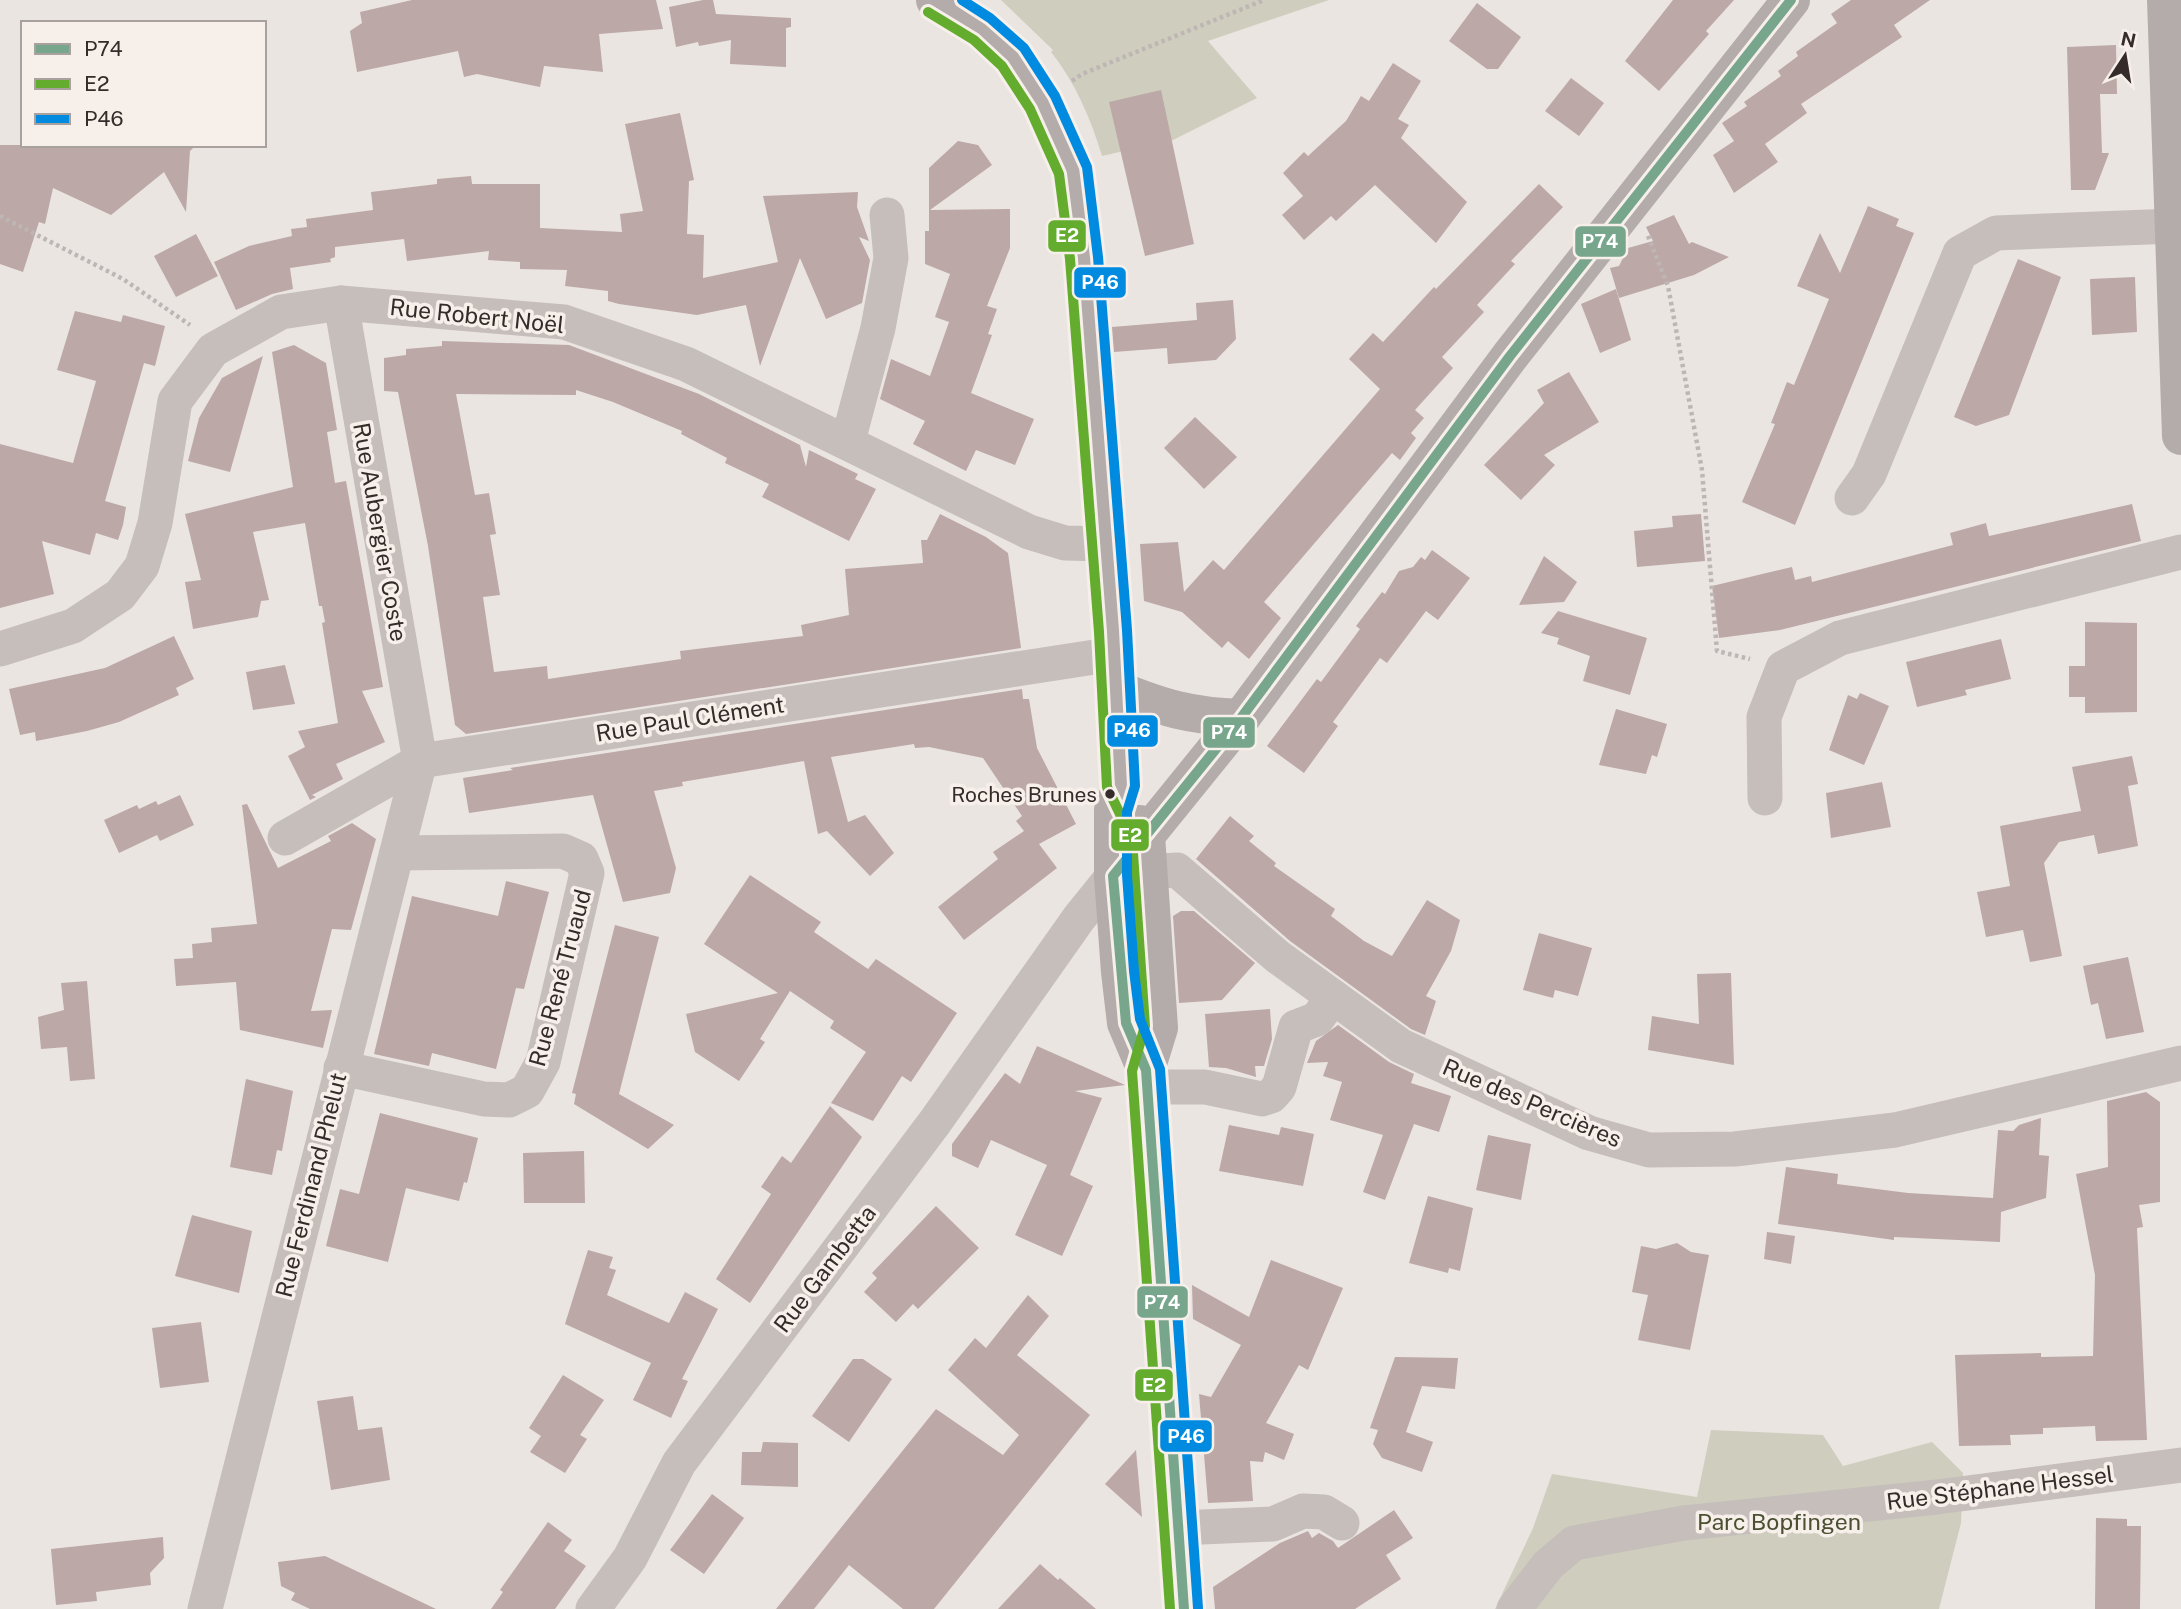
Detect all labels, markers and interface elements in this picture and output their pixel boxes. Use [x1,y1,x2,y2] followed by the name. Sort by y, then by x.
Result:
[21,21,266,147] legend
[2090,21,2160,91] north arrow
[2119,27,2138,52] text: N
[84,36,123,61] text: P74
[84,71,110,96] text: E2
[84,106,124,131] text: P46
[1047,219,1087,253] line badge: E2
[1055,224,1079,246] text: E2
[1574,225,1627,258] line badge: P74
[1582,230,1618,252] text: P74
[1073,266,1127,299] line badge: P46
[1081,271,1119,293] text: P46
[388,293,566,338] street label: Rue Robert Noël
[348,420,413,643] street label: Rue Aubergier Coste
[594,690,786,747] street label: Rue Paul Clément
[1106,714,1159,748] line badge: P46
[1202,716,1256,749] line badge: P74
[1113,719,1151,741] text: P46
[1211,721,1247,743] text: P74
[951,782,1097,807] place label: Roches Brunes
[1103,787,1117,801] marker: Roches Brunes
[1110,818,1150,852] line badge: E2
[1118,824,1142,846] text: E2
[523,886,596,1069] street label: Rue René Truaud
[1439,1053,1626,1152] street label: Rue des Percières
[270,1070,351,1300] street label: Rue Ferdinand Phelut
[768,1200,881,1338] street label: Rue Gambetta
[1136,1285,1189,1319] line badge: P74
[1144,1291,1180,1313] text: P74
[1134,1368,1174,1402] line badge: E2
[1142,1374,1166,1396] text: E2
[1159,1419,1213,1453] line badge: P46
[1167,1425,1205,1447] text: P46
[1885,1460,2115,1515] street label: Rue Stéphane Hessel
[1697,1508,1861,1535] park label: Parc Bopfingen

